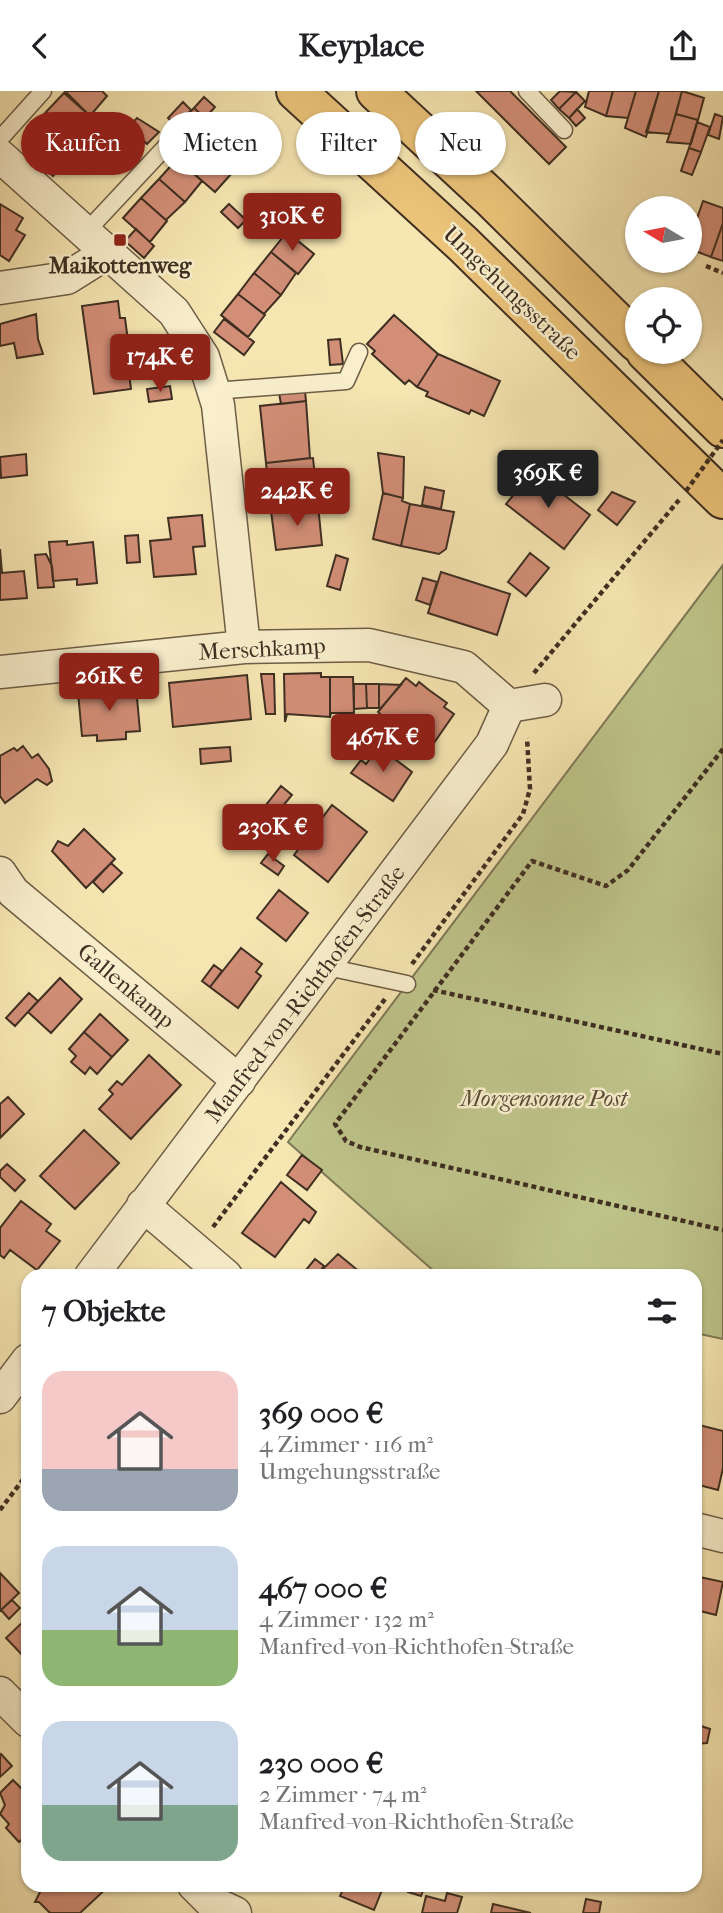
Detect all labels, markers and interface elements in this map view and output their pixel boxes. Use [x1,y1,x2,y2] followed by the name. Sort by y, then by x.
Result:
[21,27,59,65] icon: back
[299,27,424,64] text: Keyplace
[664,27,702,65] icon: share
[21,112,145,175] chip: Kaufen
[159,112,282,175] chip: Mieten
[296,112,401,175] chip: Filter
[415,112,506,175] chip: Neu
[235,193,349,253] pin: 310K €
[625,196,702,273] north arrow
[625,196,702,364] map controls
[259,202,325,229] text: 310K €
[437,220,587,366] street label: Umgehungsstraße
[112,232,128,248] marker: Maikottenweg
[49,252,192,279] place label: Maikottenweg
[625,287,702,364] button: locate
[103,335,217,394] pin: 174K €
[126,343,194,370] text: 174K €
[491,451,605,510] pin: 369K €
[513,459,583,486] text: 369K €
[240,469,354,528] pin: 242K €
[261,477,333,504] text: 242K €
[198,632,326,666] street label: Merschkamp
[52,653,166,713] pin: 261K €
[75,662,143,689] text: 261K €
[326,715,440,774] pin: 467K €
[347,723,419,750] text: 467K €
[216,805,330,864] pin: 230K €
[238,813,308,840] text: 230K €
[199,860,411,1128] street label: Manfred-von-Richthofen-Straße
[72,938,180,1034] street label: Gallenkamp
[459,1085,629,1112] park label: Morgensonne Post
[643,1292,681,1330] icon: filters
[42,1294,166,1329] text: 7 Objekte
[259,1396,384,1431] text: 369 000 €
[98,1399,182,1483] icon: home
[259,1431,433,1458] text: 4 Zimmer · 116 m²
[259,1458,440,1485] text: Umgehungsstraße
[259,1571,388,1606] text: 467 000 €
[98,1574,182,1658] icon: home
[259,1606,434,1633] text: 4 Zimmer · 132 m²
[259,1633,574,1660] text: Manfred-von-Richthofen-Straße
[259,1746,384,1781] text: 230 000 €
[98,1749,182,1833] icon: home
[259,1781,427,1808] text: 2 Zimmer · 74 m²
[259,1808,574,1835] text: Manfred-von-Richthofen-Straße

